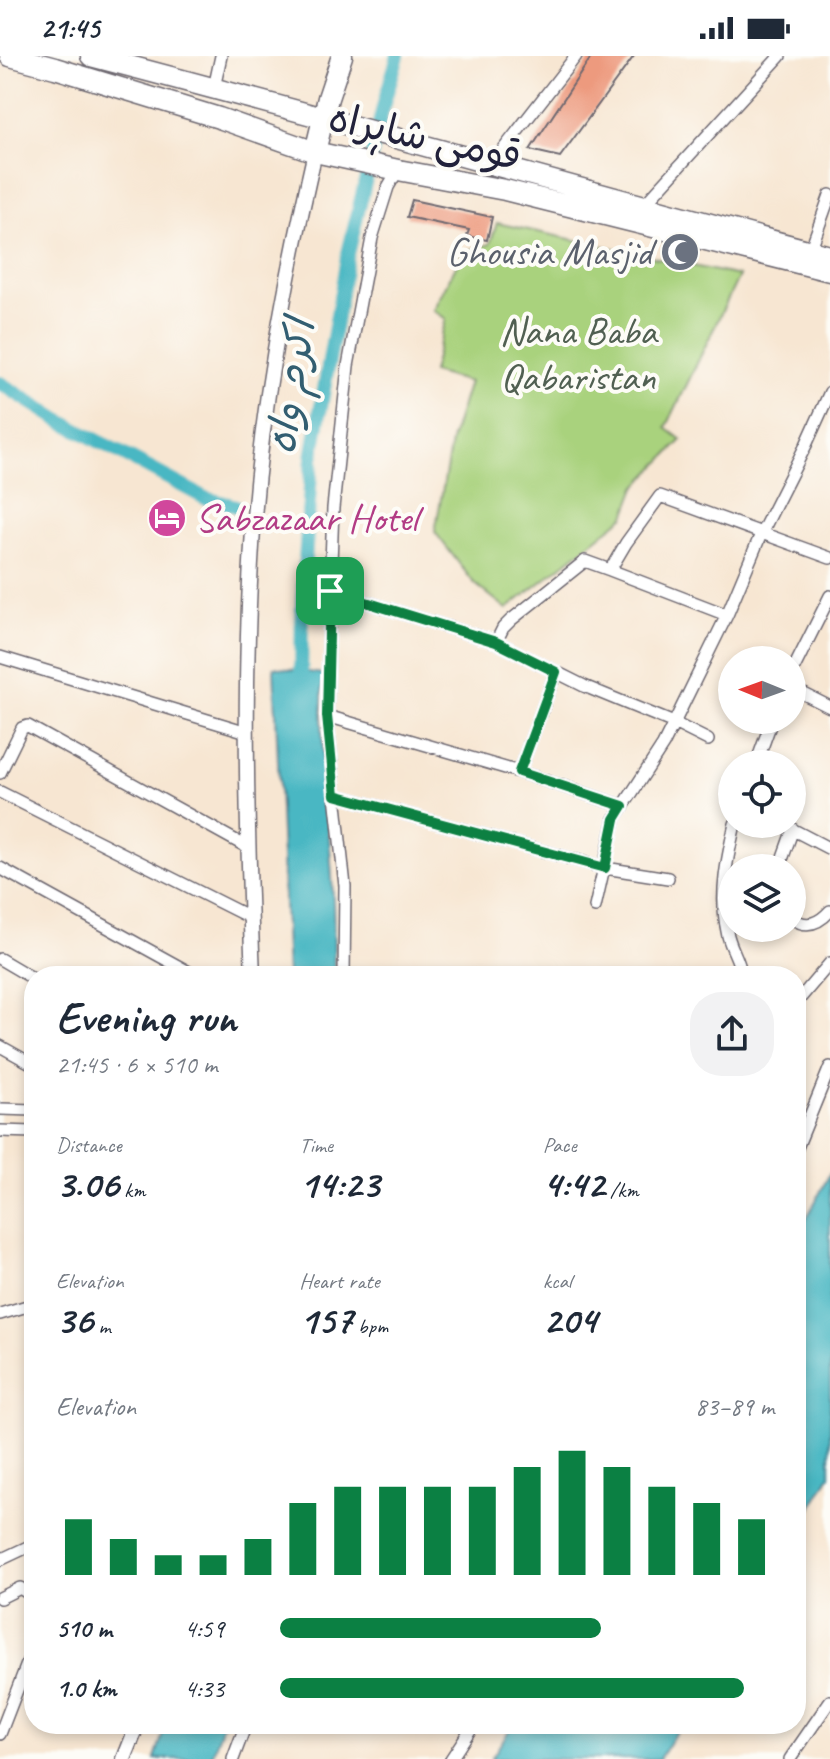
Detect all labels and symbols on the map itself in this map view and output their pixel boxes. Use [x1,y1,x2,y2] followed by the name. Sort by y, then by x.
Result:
[323,92,526,185] street label: قومی شاہراہ
[447,227,658,277] place label: Ghousia Masjid
[659,231,701,273] mosque icon: Ghousia Masjid
[500,306,659,402] park label: Nana Baba Qabaristan
[254,311,334,459] water label: اکرم واہ
[195,493,424,543] place label: Sabzazaar Hotel
[146,497,188,539] hotel icon: Sabzazaar Hotel
[296,557,364,625] pin
[718,646,806,734] north arrow

